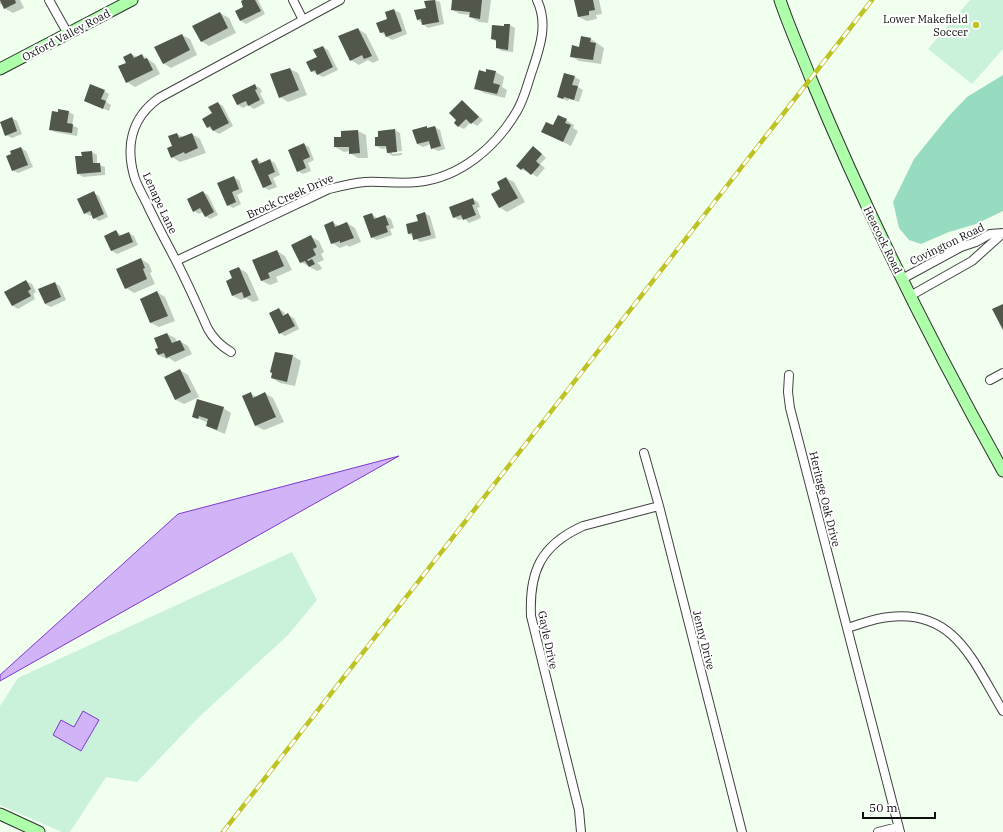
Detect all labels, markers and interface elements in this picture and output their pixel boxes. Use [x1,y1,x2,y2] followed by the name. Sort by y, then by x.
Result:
[20,6,113,64] street label: Oxford Valley Road
[883,12,968,39] place label: Lower Makefield Soccer
[971,20,981,30] marker: Lower Makefield Soccer
[140,170,180,236] street label: Lenape Lane
[244,171,336,221] street label: Brock Creek Drive
[861,204,906,276] street label: Heacock Road
[907,220,987,268] street label: Covington Road
[806,450,844,548] street label: Heritage Oak Drive
[690,609,718,671] street label: Jenny Drive
[535,610,561,671] street label: Gayle Drive
[863,794,935,820] scale bar
[869,800,898,815] text: 50 m

